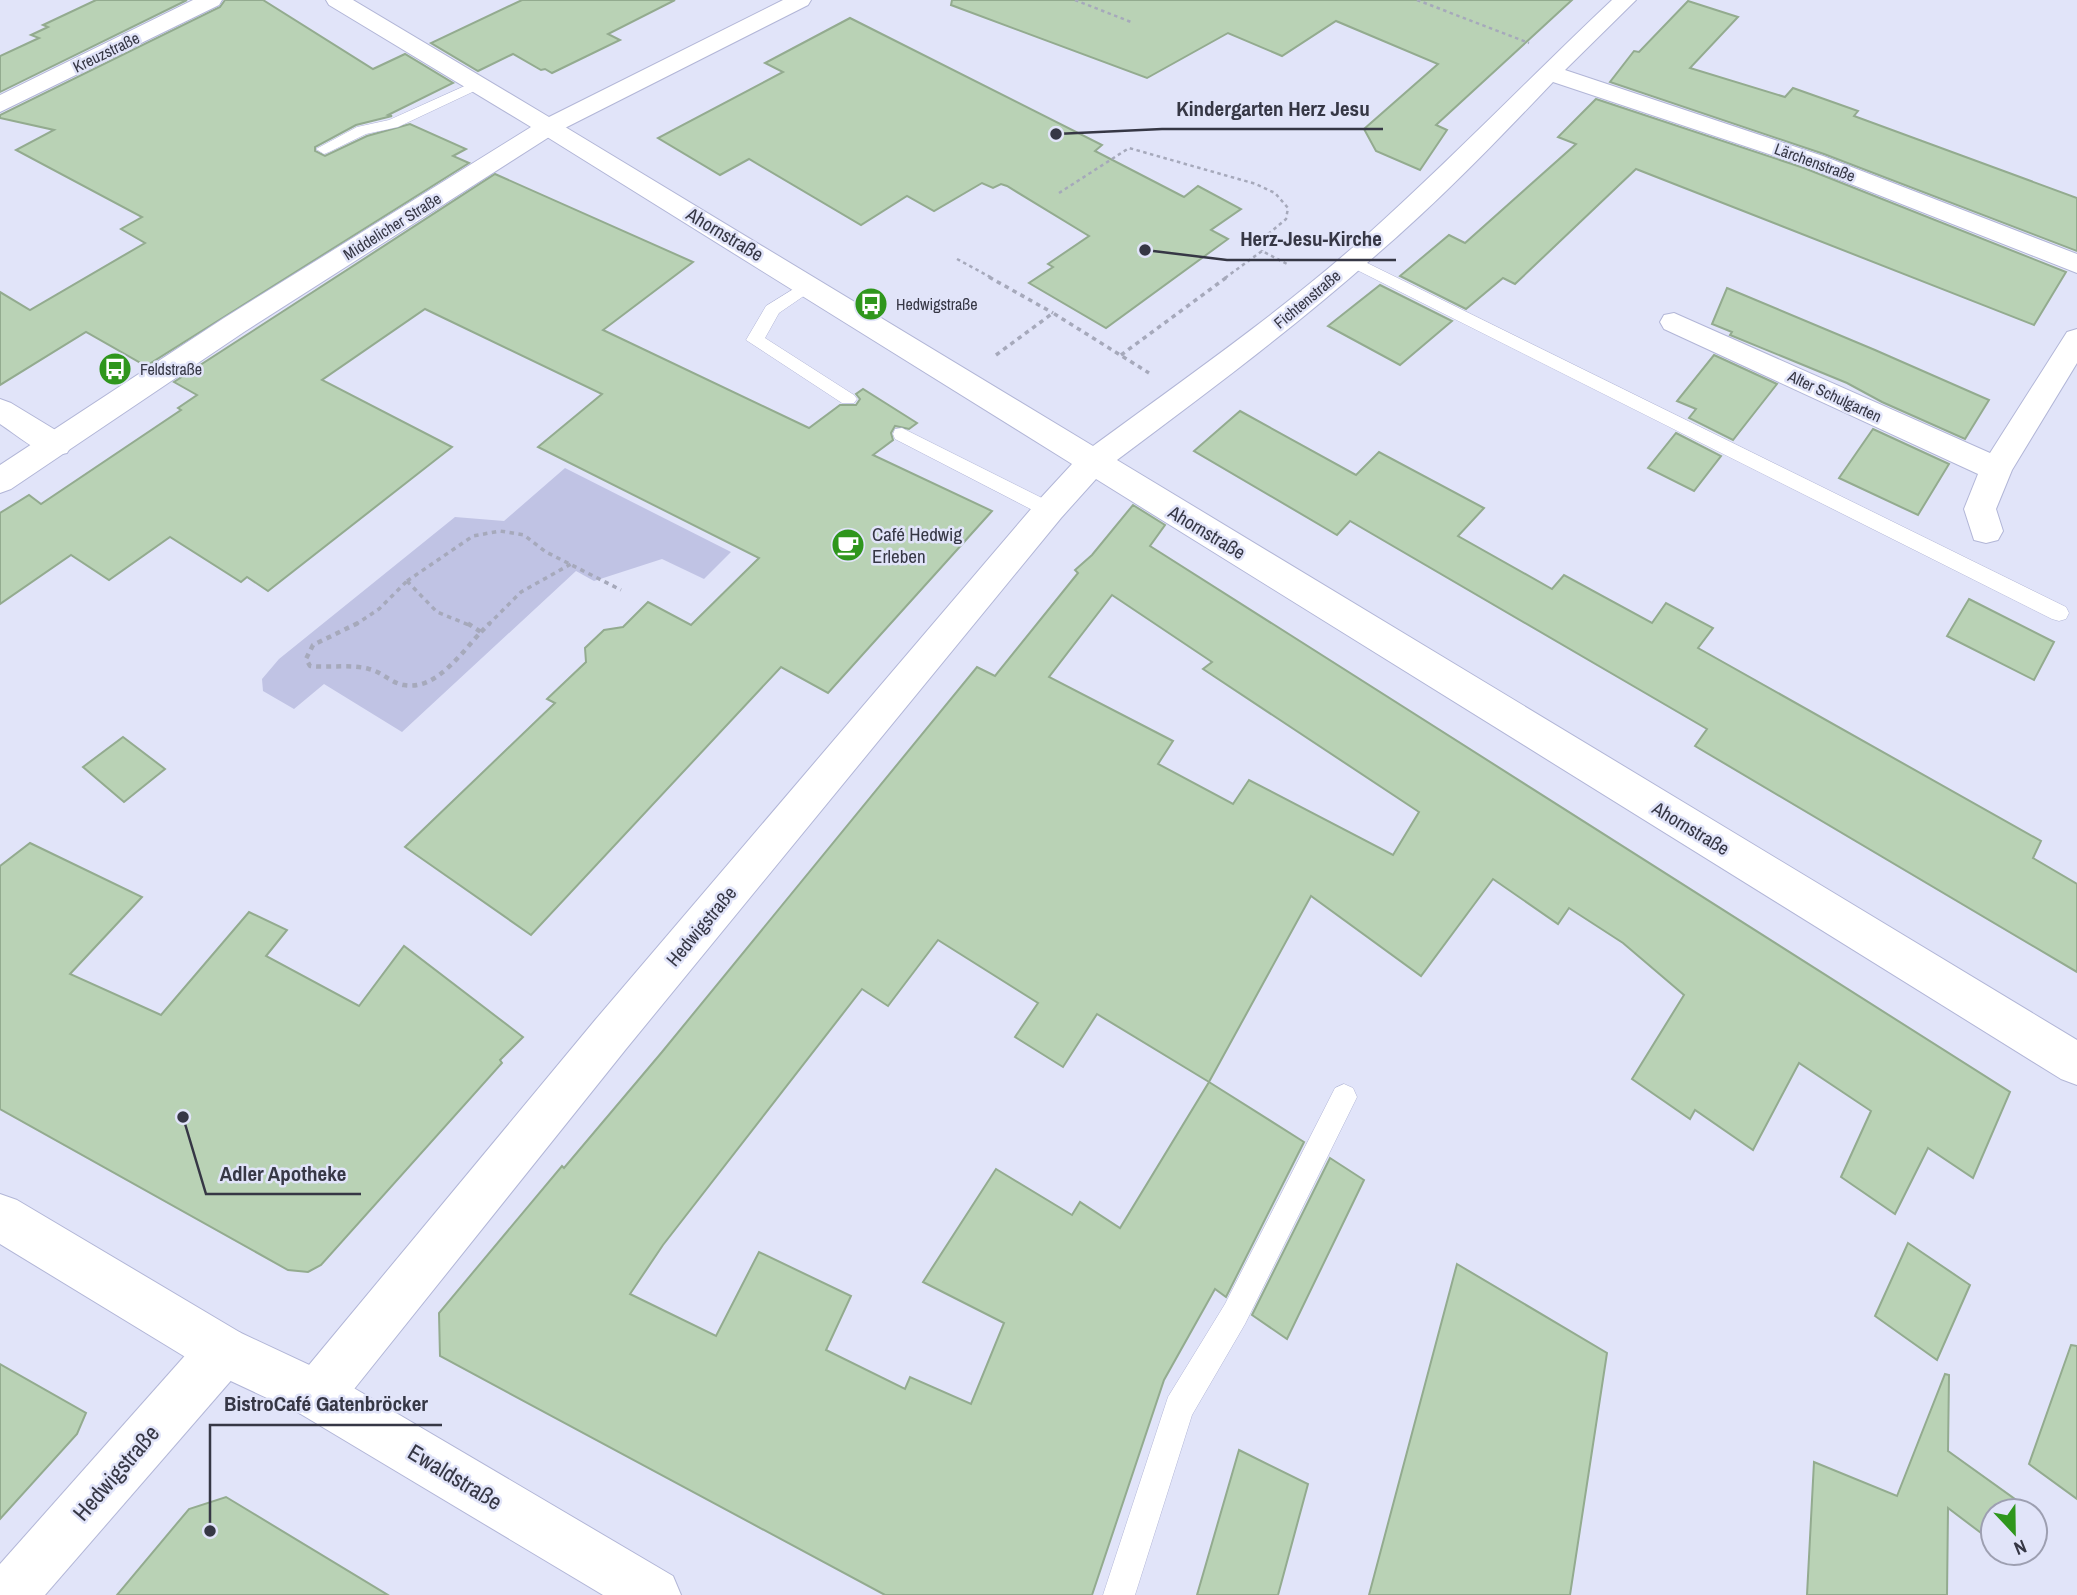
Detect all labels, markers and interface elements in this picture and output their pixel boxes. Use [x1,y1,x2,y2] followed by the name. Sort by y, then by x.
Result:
[69,26,143,78] street label: Kreuzstraße
[1162,87,1383,129] callout: Kindergarten Herz Jesu
[1176,94,1370,123] text: Kindergarten Herz Jesu
[1771,137,1859,187] street label: Lärchenstraße
[339,187,445,265] street label: Middelicher Straße
[681,200,768,267] street label: Ahornstraße
[1227,218,1396,260] callout: Herz-Jesu-Kirche
[1240,224,1382,253] text: Herz-Jesu-Kirche
[1269,265,1345,333] street label: Fichtenstraße
[852,285,890,323] bus stop icon: Hedwigstraße
[896,293,978,315] place label: Hedwigstraße
[96,350,134,388] bus stop icon: Feldstraße
[140,358,202,380] place label: Feldstraße
[1784,364,1885,427] street label: Alter Schulgarten
[1163,498,1250,565] street label: Ahornstraße
[872,521,962,569] place label: Café Hedwig Erleben
[829,526,867,564] cafe icon: Café Hedwig Erleben
[1647,794,1734,861] street label: Ahornstraße
[660,880,742,972] street label: Hedwigstraße
[206,1152,361,1194] callout: Adler Apotheke
[220,1159,346,1188] text: Adler Apotheke
[210,1383,442,1425] callout: BistroCafé Gatenbröcker
[224,1389,428,1418] text: BistroCafé Gatenbröcker
[65,1418,166,1527] street label: Hedwigstraße
[402,1436,508,1517] street label: Ewaldstraße
[1979,1497,2049,1567] north arrow
[2010,1534,2030,1562] text: N

